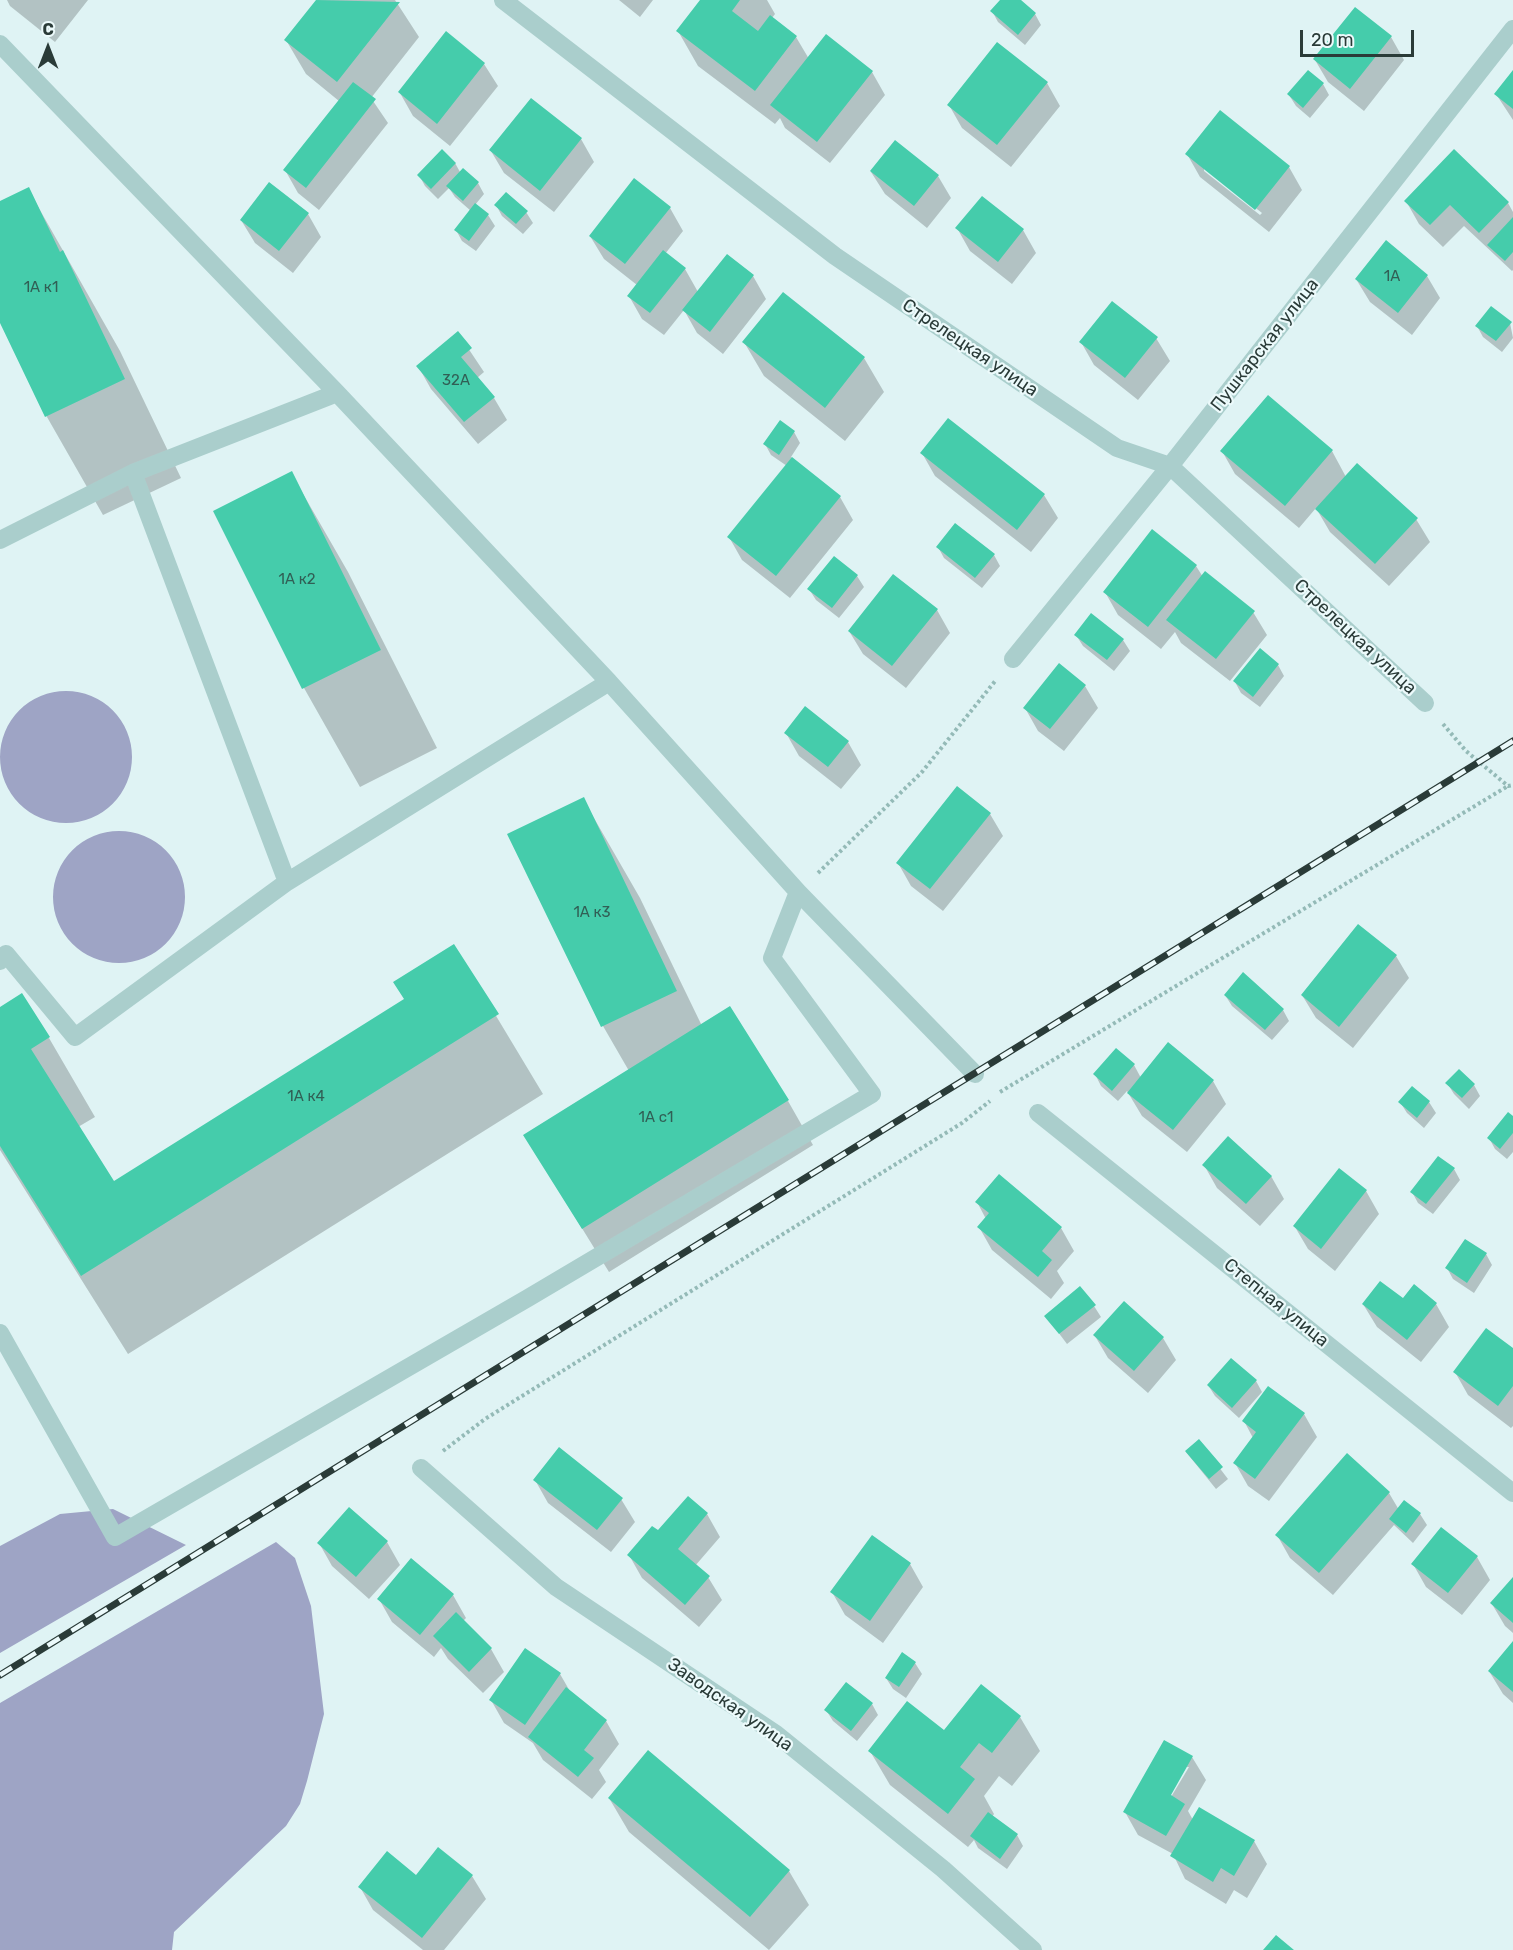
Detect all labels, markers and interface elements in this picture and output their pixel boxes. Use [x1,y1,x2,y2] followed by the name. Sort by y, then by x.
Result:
[18,18,78,78] north arrow
[1303,18,1417,56] scale bar
[42,20,54,39] text: С
[1311,29,1353,51] text: 20 m
[1384,268,1400,286] house number: 1А
[1206,274,1324,416] street label: Пушкарская улица
[24,279,58,297] house number: 1А к1
[898,295,1042,401] street label: Стрелецкая улица
[442,372,470,390] house number: 32А
[279,571,315,589] house number: 1А к2
[1289,575,1421,699] street label: Стрелецкая улица
[573,904,611,922] house number: 1А к3
[287,1088,325,1106] house number: 1А к4
[639,1109,673,1127] house number: 1А с1
[1219,1254,1333,1352] street label: Степная улица
[663,1654,797,1756] street label: Заводская улица

